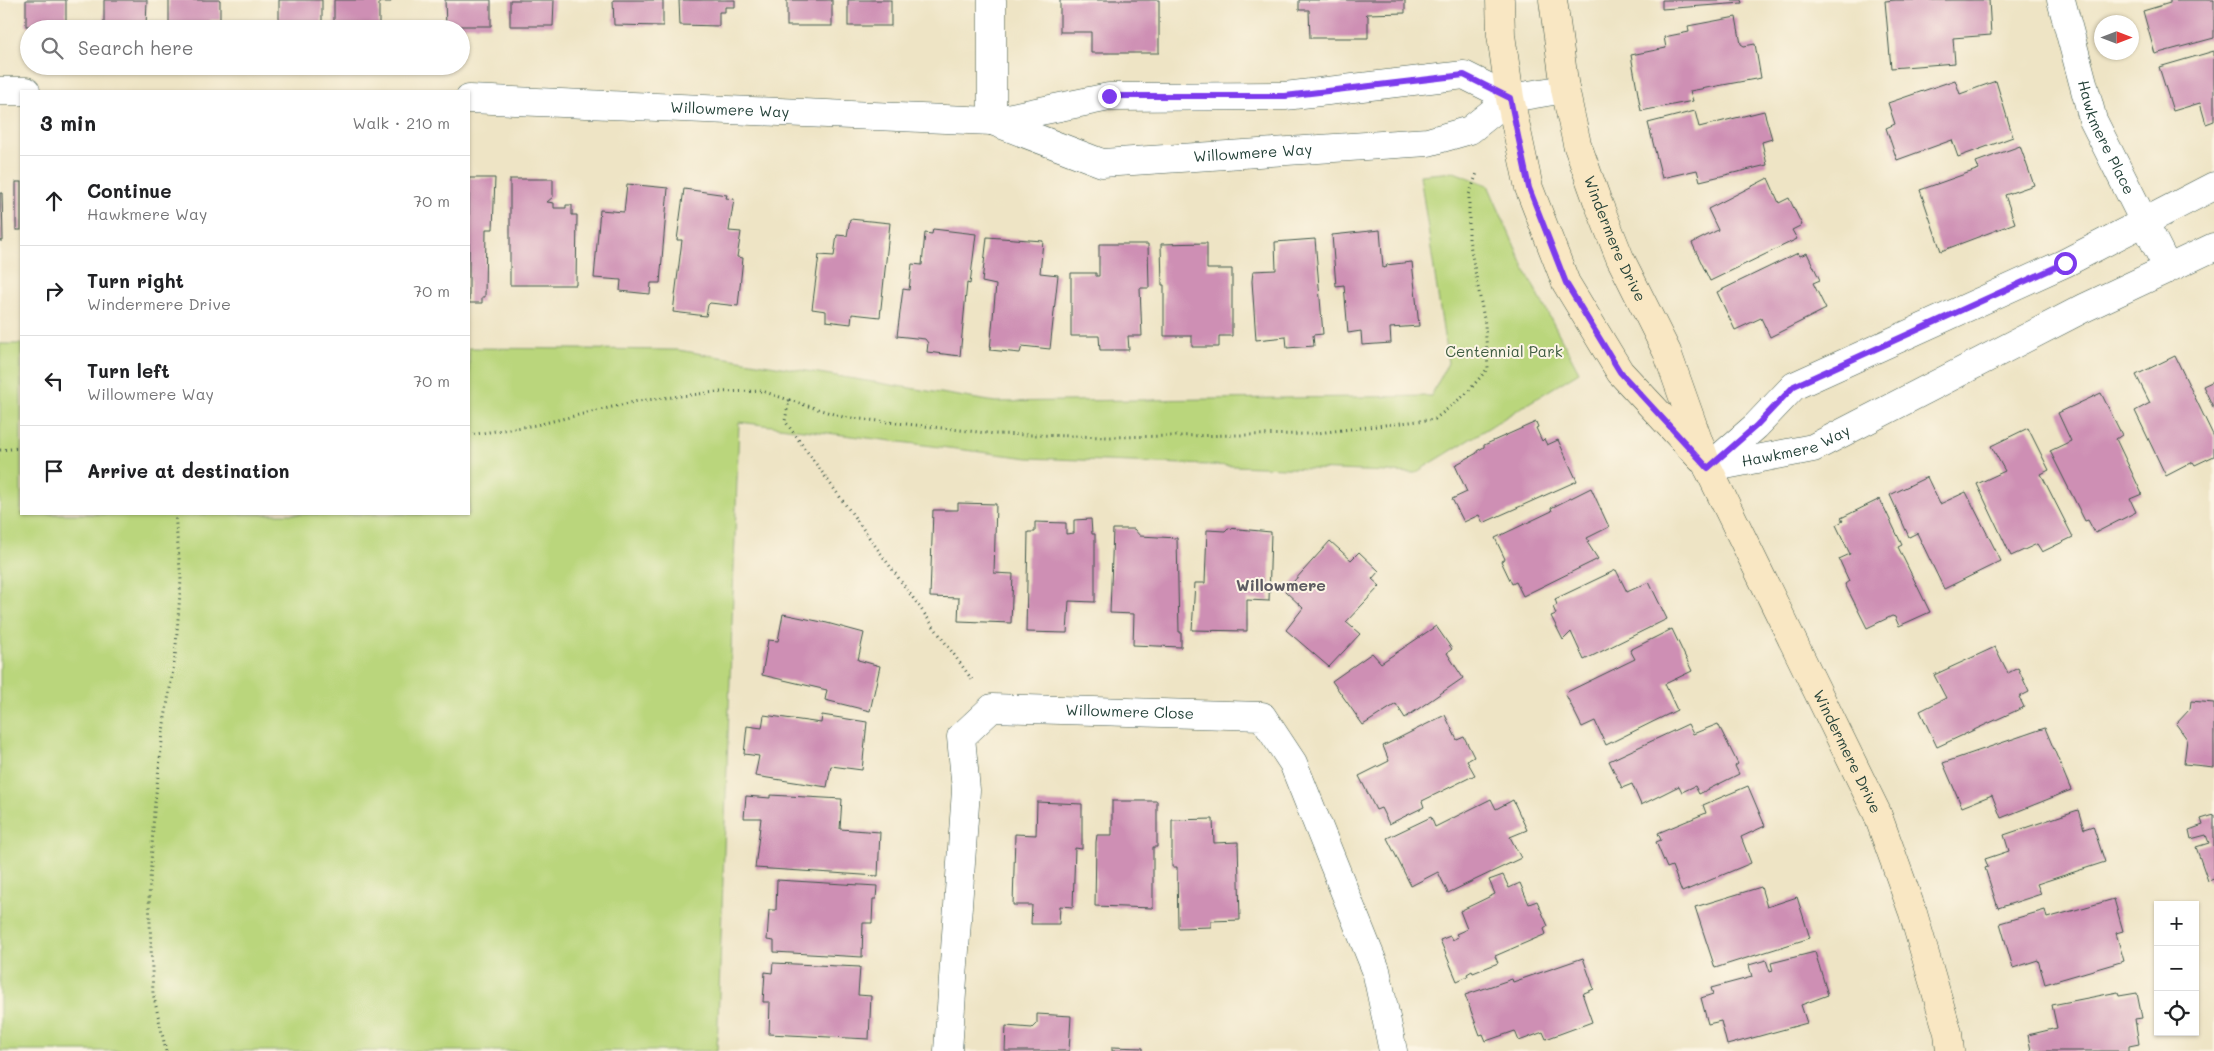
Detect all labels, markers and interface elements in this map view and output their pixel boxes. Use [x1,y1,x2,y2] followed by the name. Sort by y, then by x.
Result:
[2094,15,2139,60] north arrow
[20,20,470,75] search box
[38,34,66,62] icon: search
[78,35,194,60] text: Search here
[2074,78,2140,198] street label: Hawkmere Place
[1098,85,1121,108] route end
[670,96,790,121] street label: Willowmere Way
[40,109,96,136] text: 3 min
[352,112,450,133] text: Walk · 210 m
[1193,138,1313,166] street label: Willowmere Way
[1580,173,1651,305] street label: Windermere Drive
[87,178,172,203] text: Continue
[40,187,68,215] icon: ahead
[413,190,450,211] text: 70 m
[87,203,207,224] text: Hawkmere Way
[2054,252,2077,275] route start
[87,268,184,293] text: Turn right
[40,277,68,305] icon: right
[413,280,450,301] text: 70 m
[87,293,231,314] text: Windermere Drive
[1445,341,1563,361] park label: Centennial Park
[87,358,170,383] text: Turn left
[40,367,68,395] icon: left
[413,370,450,391] text: 70 m
[87,383,214,404] text: Willowmere Way
[1740,420,1853,471] street label: Hawkmere Way
[40,457,68,485] icon: arrive
[87,458,290,483] text: Arrive at destination
[1236,574,1326,595] district label: Willowmere
[1809,686,1887,816] street label: Windermere Drive
[1065,699,1194,723] street label: Willowmere Close
[2154,901,2199,1036] map controls
[2154,901,2199,946] button: +
[2154,946,2199,991] button: −
[2154,991,2199,1036] button: locate

